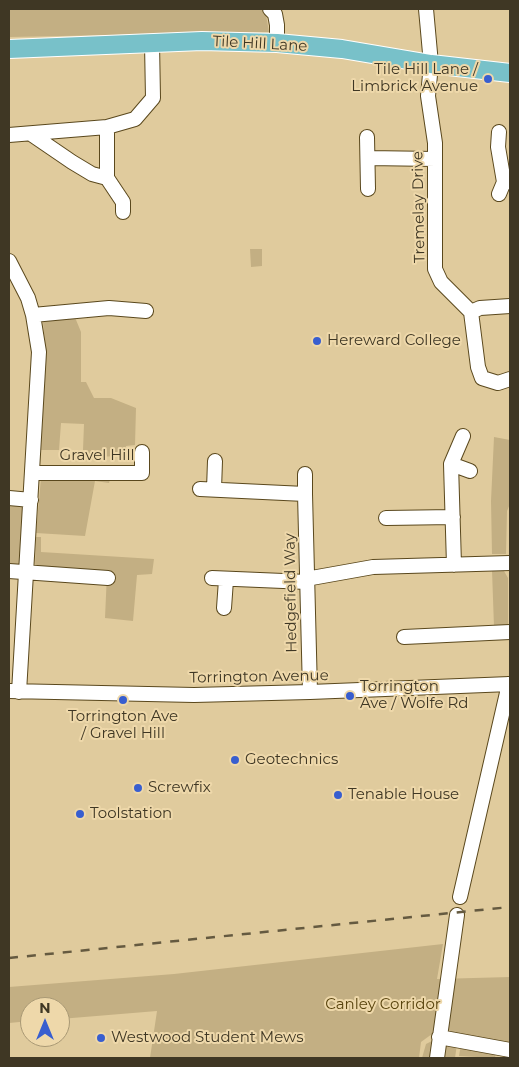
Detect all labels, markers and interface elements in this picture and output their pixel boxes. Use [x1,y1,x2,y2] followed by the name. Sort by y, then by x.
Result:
[212,33,308,55] street label: Tile Hill Lane
[351,61,478,96] place label: Tile Hill Lane / Limbrick Avenue
[482,73,494,85] marker: Tile Hill Lane / Limbrick Avenue
[409,151,429,263] street label: Tremelay Drive
[327,332,461,350] place label: Hereward College
[311,335,323,347] marker: Hereward College
[60,447,134,465] street label: Gravel Hill
[281,533,301,653] street label: Hedgefield Way
[189,667,329,687] street label: Torrington Avenue
[360,678,468,713] place label: Torrington Ave / Wolfe Rd
[344,690,356,702] marker: Torrington Ave / Wolfe Rd
[117,694,129,706] marker: Torrington Ave / Gravel Hill
[68,708,178,743] place label: Torrington Ave / Gravel Hill
[245,751,338,769] place label: Geotechnics
[229,754,241,766] marker: Geotechnics
[148,779,211,797] place label: Screwfix
[132,782,144,794] marker: Screwfix
[348,786,459,804] place label: Tenable House
[332,789,344,801] marker: Tenable House
[90,805,172,823] place label: Toolstation
[74,808,86,820] marker: Toolstation
[325,996,441,1014] park label: Canley Corridor
[20,997,70,1047] north arrow
[39,999,51,1017] text: N
[111,1029,303,1047] place label: Westwood Student Mews
[95,1032,107,1044] marker: Westwood Student Mews

